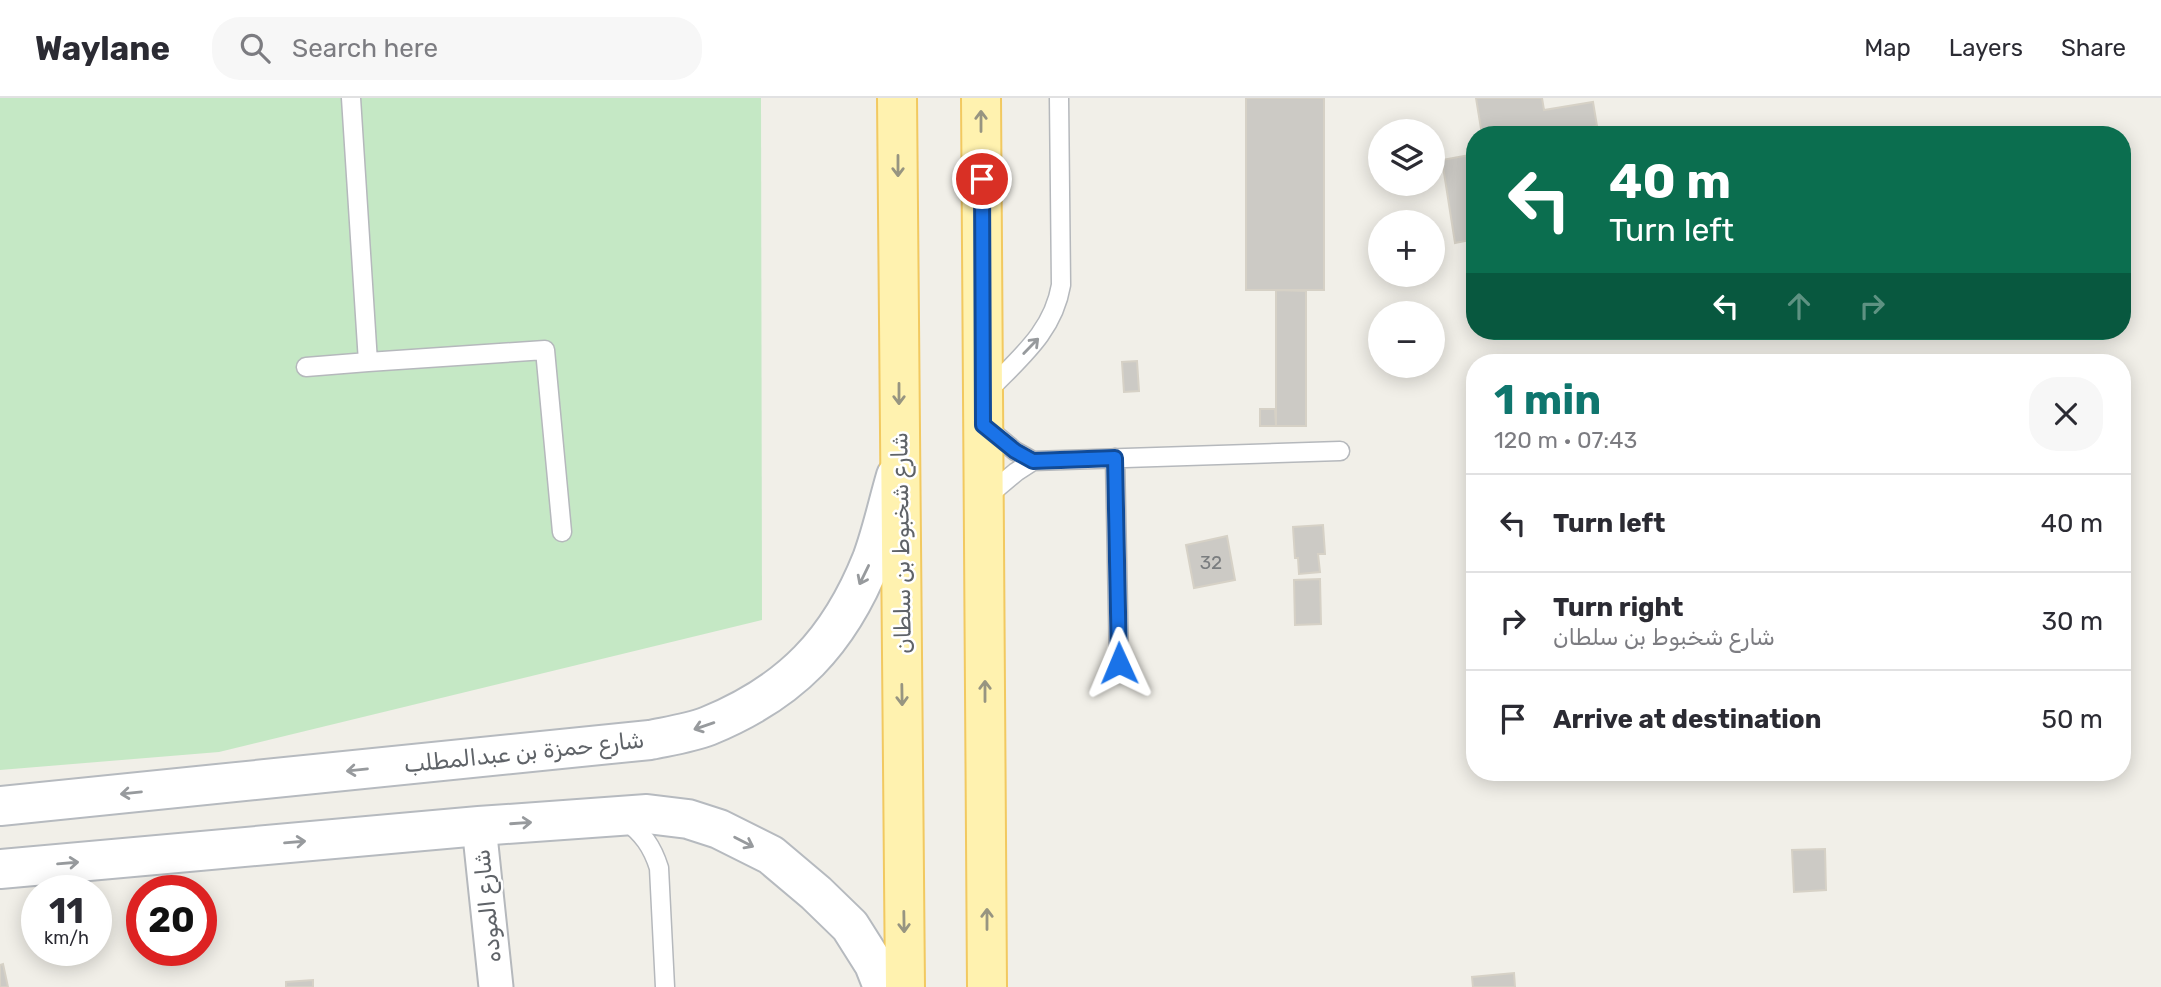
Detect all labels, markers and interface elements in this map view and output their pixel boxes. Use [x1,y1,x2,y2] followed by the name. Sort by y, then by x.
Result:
[212,17,702,80] search box
[35,29,170,68] text: Waylane
[236,29,274,67] icon: search
[292,33,438,64] text: Search here
[1864,34,1911,62] text: Map
[1949,34,2023,62] text: Layers
[2061,34,2126,62] text: Share
[974,110,988,133] one-way arrow
[1368,119,1445,378] map controls
[1368,119,1445,196] button: layers
[952,149,1012,209] pin
[1609,152,1731,210] text: 40 m
[891,154,905,177] one-way arrow
[1494,154,1585,245] icon: left
[963,160,1001,198] icon: arrive
[1368,210,1445,287] button: +
[1609,211,1734,249] text: Turn left
[1707,287,1745,325] icon: left
[1780,287,1818,325] icon: ahead
[1853,287,1891,325] icon: right
[1368,301,1445,378] button: −
[1022,338,1039,355] one-way arrow
[1494,375,1601,425] text: 1 min
[2029,377,2103,451] button: close
[892,382,906,405] one-way arrow
[1494,426,1637,454] text: 120 m · 07:43
[885,432,919,654] street label: شارع شخبوط بن سلطان
[1494,504,1532,542] icon: left
[1553,508,1665,539] text: Turn left
[2041,508,2103,539] text: 40 m
[1200,551,1222,574] house number: 32
[856,565,869,586] one-way arrow
[1553,592,1683,623] text: Turn right
[1494,602,1532,640] icon: right
[2041,606,2103,637] text: 30 m
[1553,623,1775,651] text: شارع شخبوط بن سلطان
[1082,626,1156,700] position arrow
[978,680,992,703] one-way arrow
[895,683,909,706] one-way arrow
[1494,700,1532,738] icon: arrive
[1553,704,1821,735] text: Arrive at destination
[2042,704,2103,735] text: 50 m
[693,721,715,733] one-way arrow
[402,725,646,781] street label: شارع حمزة بن عبدالمطلب
[346,764,369,777] one-way arrow
[120,787,143,800] one-way arrow
[509,816,532,829] one-way arrow
[733,835,754,849] one-way arrow
[283,836,305,849] one-way arrow
[467,848,509,964] street label: شارع الموده
[56,856,79,869] one-way arrow
[126,875,217,966] speed limit sign: 20
[49,890,84,932] text: 11
[980,908,993,931] one-way arrow
[897,910,911,933] one-way arrow
[44,927,89,949] text: km/h

